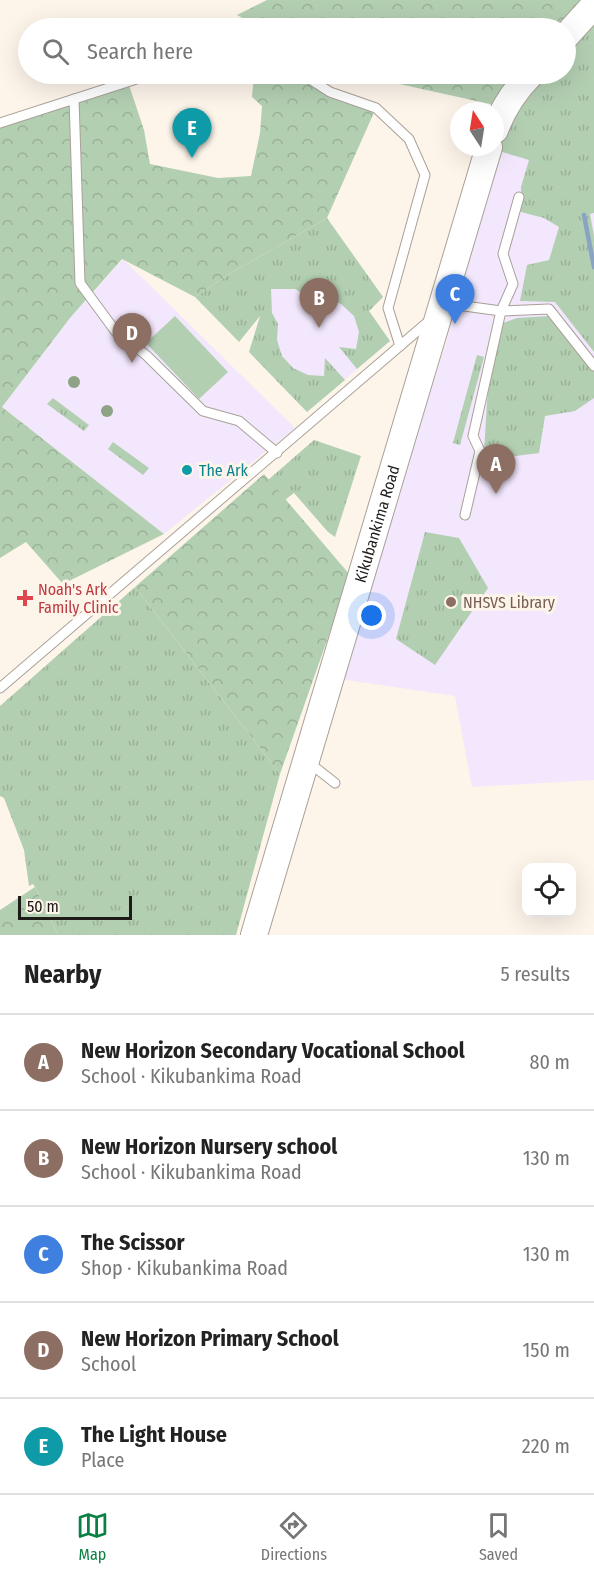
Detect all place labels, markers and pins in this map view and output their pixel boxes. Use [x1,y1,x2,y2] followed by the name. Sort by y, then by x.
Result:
[172,108,212,158] pin: E
[436,274,474,324] pin: C
[300,278,338,328] pin: B
[112,314,152,363] pin: D
[476,444,516,494] pin: A
[199,461,249,480] place label: The Ark
[180,463,194,477] marker: The Ark
[38,580,119,617] place label: Noah's Ark Family Clinic
[16,589,34,607] marker: Noah's Ark Family Clinic
[463,593,556,612] place label: NHSVS Library
[444,595,458,609] marker: NHSVS Library

